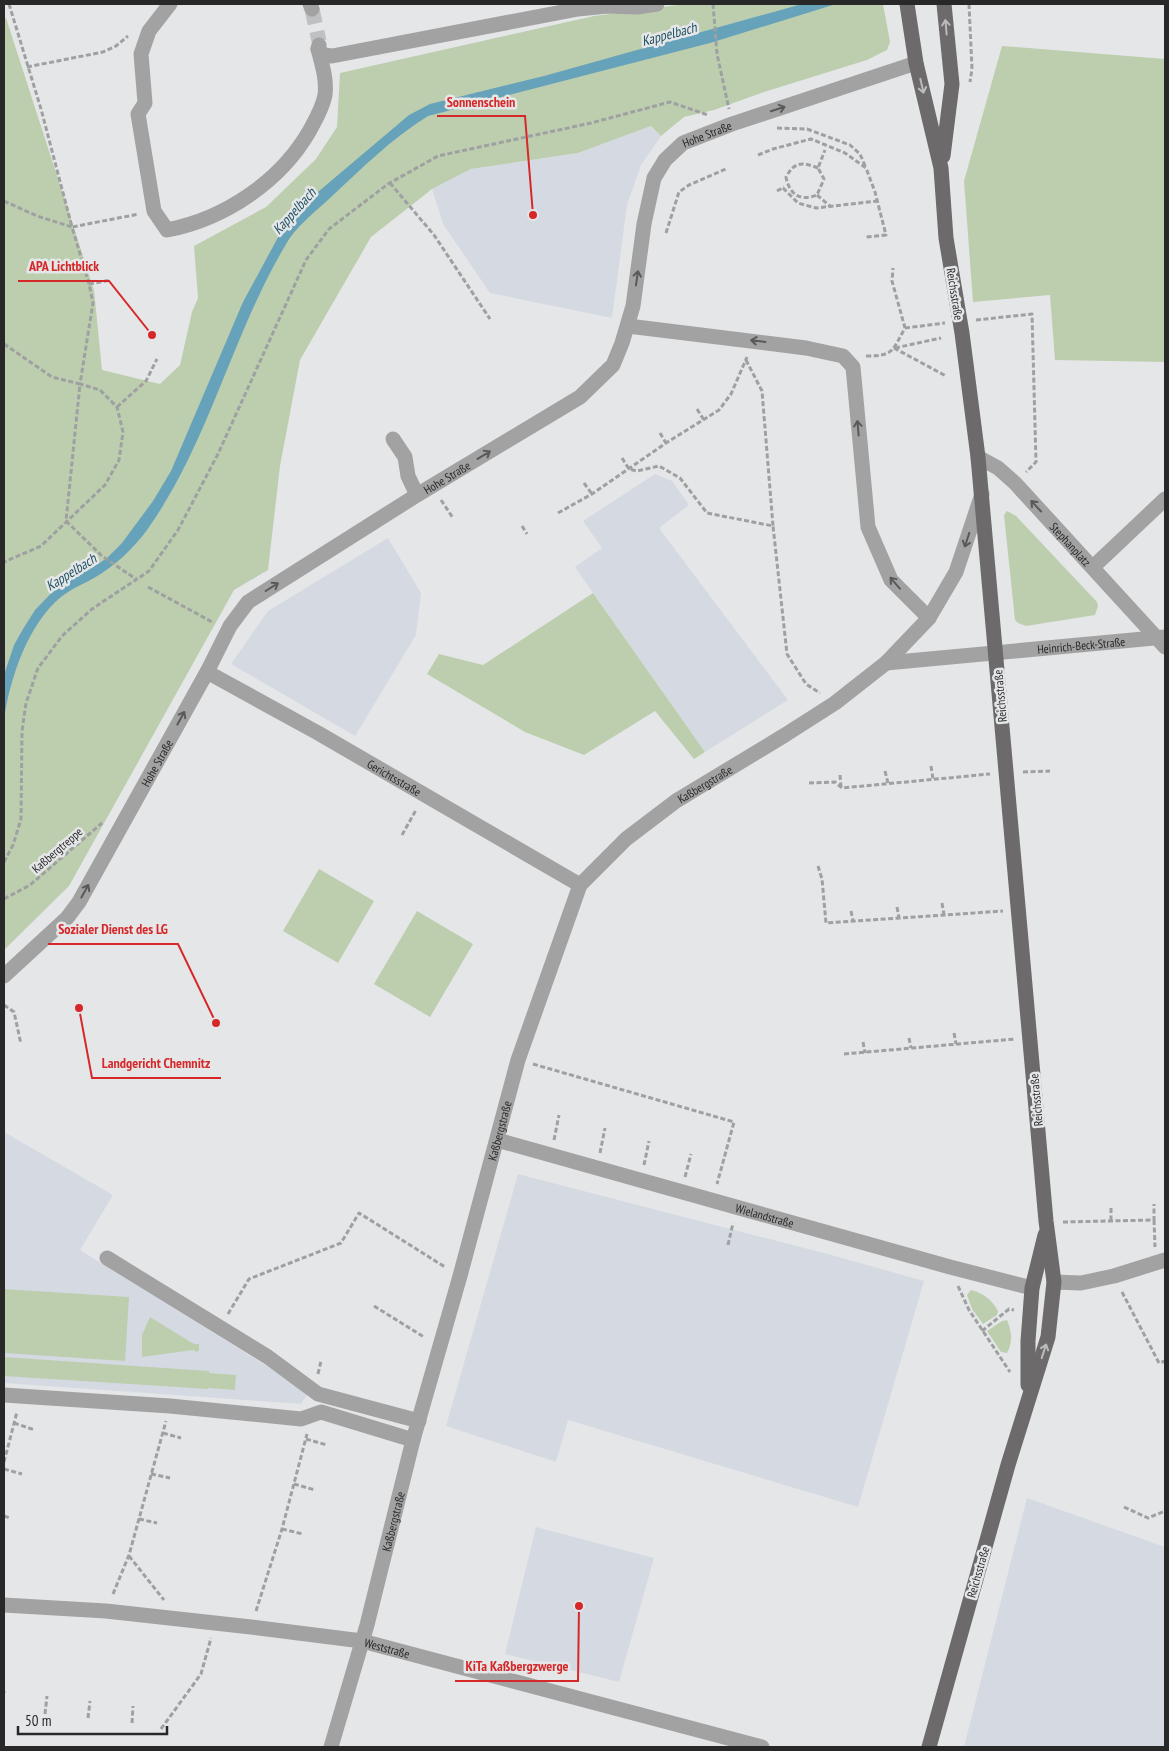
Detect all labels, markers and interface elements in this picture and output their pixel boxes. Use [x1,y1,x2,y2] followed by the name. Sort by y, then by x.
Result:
[639,18,699,50] water label: Kappelbach
[941,19,951,35] one-way arrow
[918,78,927,94] one-way arrow
[437,87,525,116] callout: Sonnenschein
[447,93,515,111] text: Sonnenschein
[770,103,786,113] one-way arrow
[680,117,734,150] street label: Hohe Straße
[268,183,320,238] water label: Kappelbach
[18,252,109,281] callout: APA Lichtblick
[28,257,99,275] text: APA Lichtblick
[943,267,967,321] street label: Reichsstraße
[632,271,642,287] one-way arrow
[750,336,766,346] one-way arrow
[854,420,863,436] one-way arrow
[477,449,491,459] one-way arrow
[421,457,473,497] street label: Hohe Straße
[1030,500,1042,512] one-way arrow
[1047,519,1095,569] street label: Stephanplatz
[961,532,971,548] one-way arrow
[42,549,100,595] water label: Kappelbach
[889,577,901,590] one-way arrow
[265,582,279,592] one-way arrow
[1037,633,1126,656] street label: Heinrich-Beck-Straße
[990,669,1010,723] street label: Reichsstraße
[177,711,186,726] one-way arrow
[137,736,176,789] street label: Hohe Straße
[365,756,424,799] street label: Gerichtsstraße
[674,761,735,806] street label: Kaßbergstraße
[29,824,85,876] street label: Kaßbergtreppe
[80,883,90,898] one-way arrow
[48,915,178,944] callout: Sozialer Dienst des LG
[58,920,168,938] text: Sozialer Dienst des LG
[92,1049,221,1078] callout: Landgericht Chemnitz
[102,1054,210,1072] text: Landgericht Chemnitz
[1026,1073,1046,1127] street label: Reichsstraße
[484,1099,514,1162] street label: Kaßbergstraße
[734,1200,796,1230] street label: Wielandstraße
[1039,1343,1049,1359] one-way arrow
[378,1490,407,1553] street label: Kaßbergstraße
[964,1545,992,1599] street label: Reichsstraße
[363,1634,412,1661] street label: Weststraße
[455,1652,578,1681] callout: KiTa Kaßbergzwerge
[465,1657,569,1675] text: KiTa Kaßbergzwerge
[18,1704,166,1736] scale bar
[25,1711,51,1730] text: 50 m

